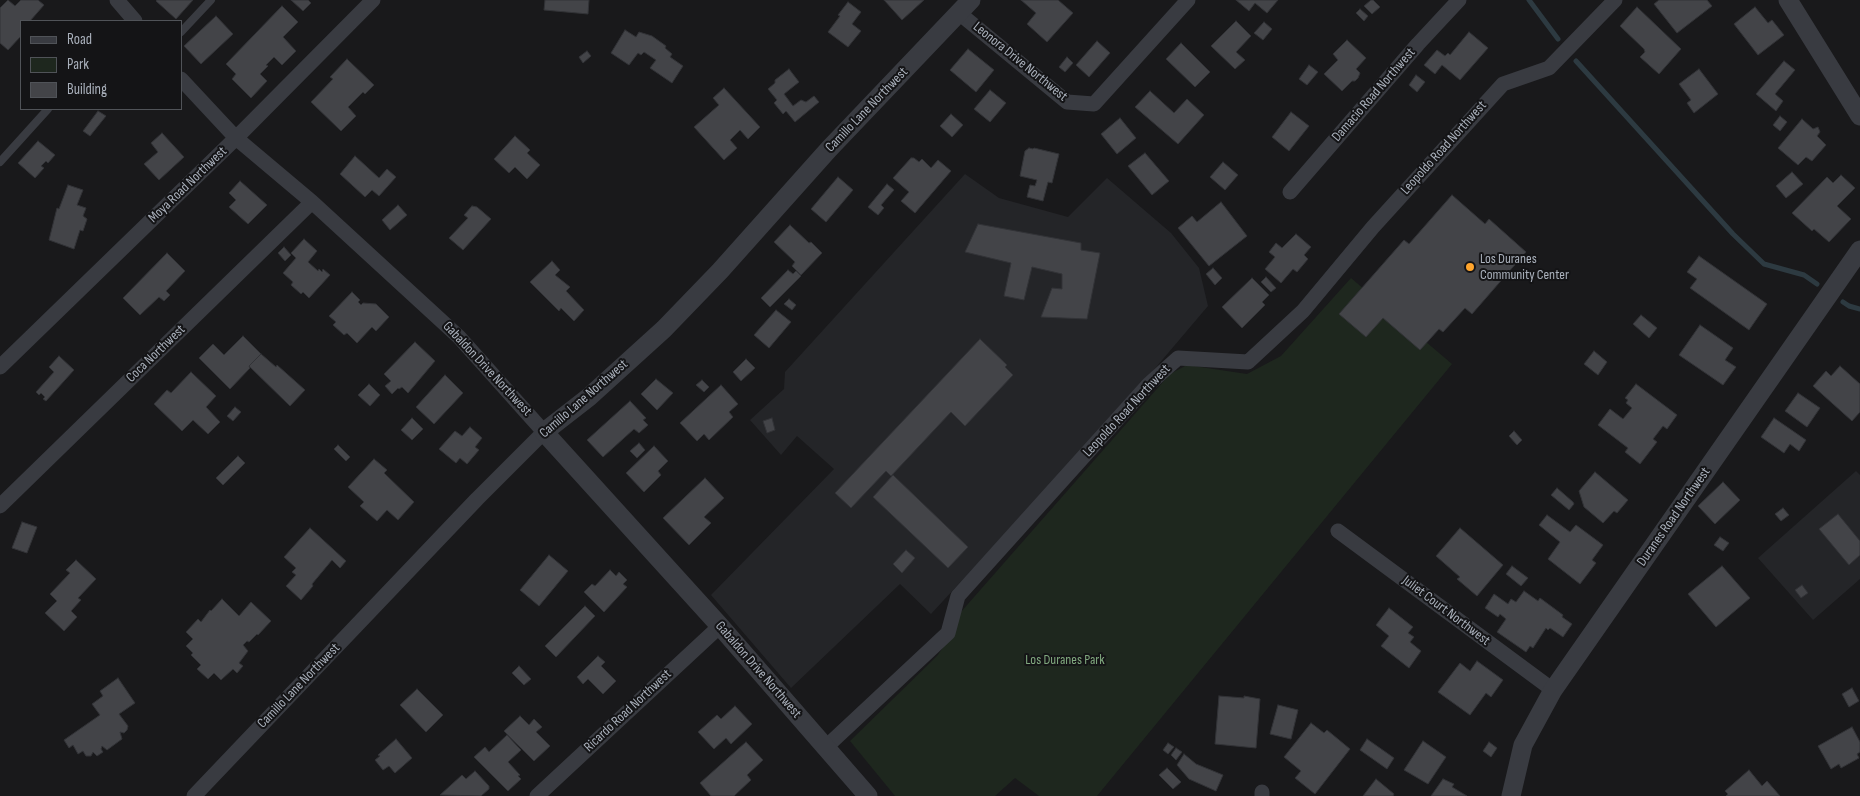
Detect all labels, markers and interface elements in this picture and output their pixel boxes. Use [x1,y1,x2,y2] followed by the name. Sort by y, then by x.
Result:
[969,19,1071,105] street label: Leonora Drive Northwest
[20,20,182,110] legend
[67,30,92,49] text: Road
[1329,45,1419,145] street label: Damacio Road Northwest
[67,55,89,74] text: Park
[822,64,912,156] street label: Camillo Lane Northwest
[67,80,107,99] text: Building
[1398,98,1490,198] street label: Leopoldo Road Northwest
[145,143,231,227] street label: Moya Road Northwest
[1480,251,1569,284] place label: Los Duranes Community Center
[1464,261,1476,273] marker: Los Duranes Community Center
[439,318,535,420] street label: Gabaldon Drive Northwest
[123,322,189,386] street label: Coca Northwest
[536,356,632,442] street label: Camillo Lane Northwest
[1080,361,1174,461] street label: Leopoldo Road Northwest
[1634,464,1714,570] street label: Duranes Road Northwest
[1399,573,1493,649] street label: Juliet Court Northwest
[711,618,805,722] street label: Gabaldon Drive Northwest
[254,640,344,732] street label: Camillo Lane Northwest
[1025,652,1105,668] park label: Los Duranes Park
[581,666,675,756] street label: Ricardo Road Northwest

